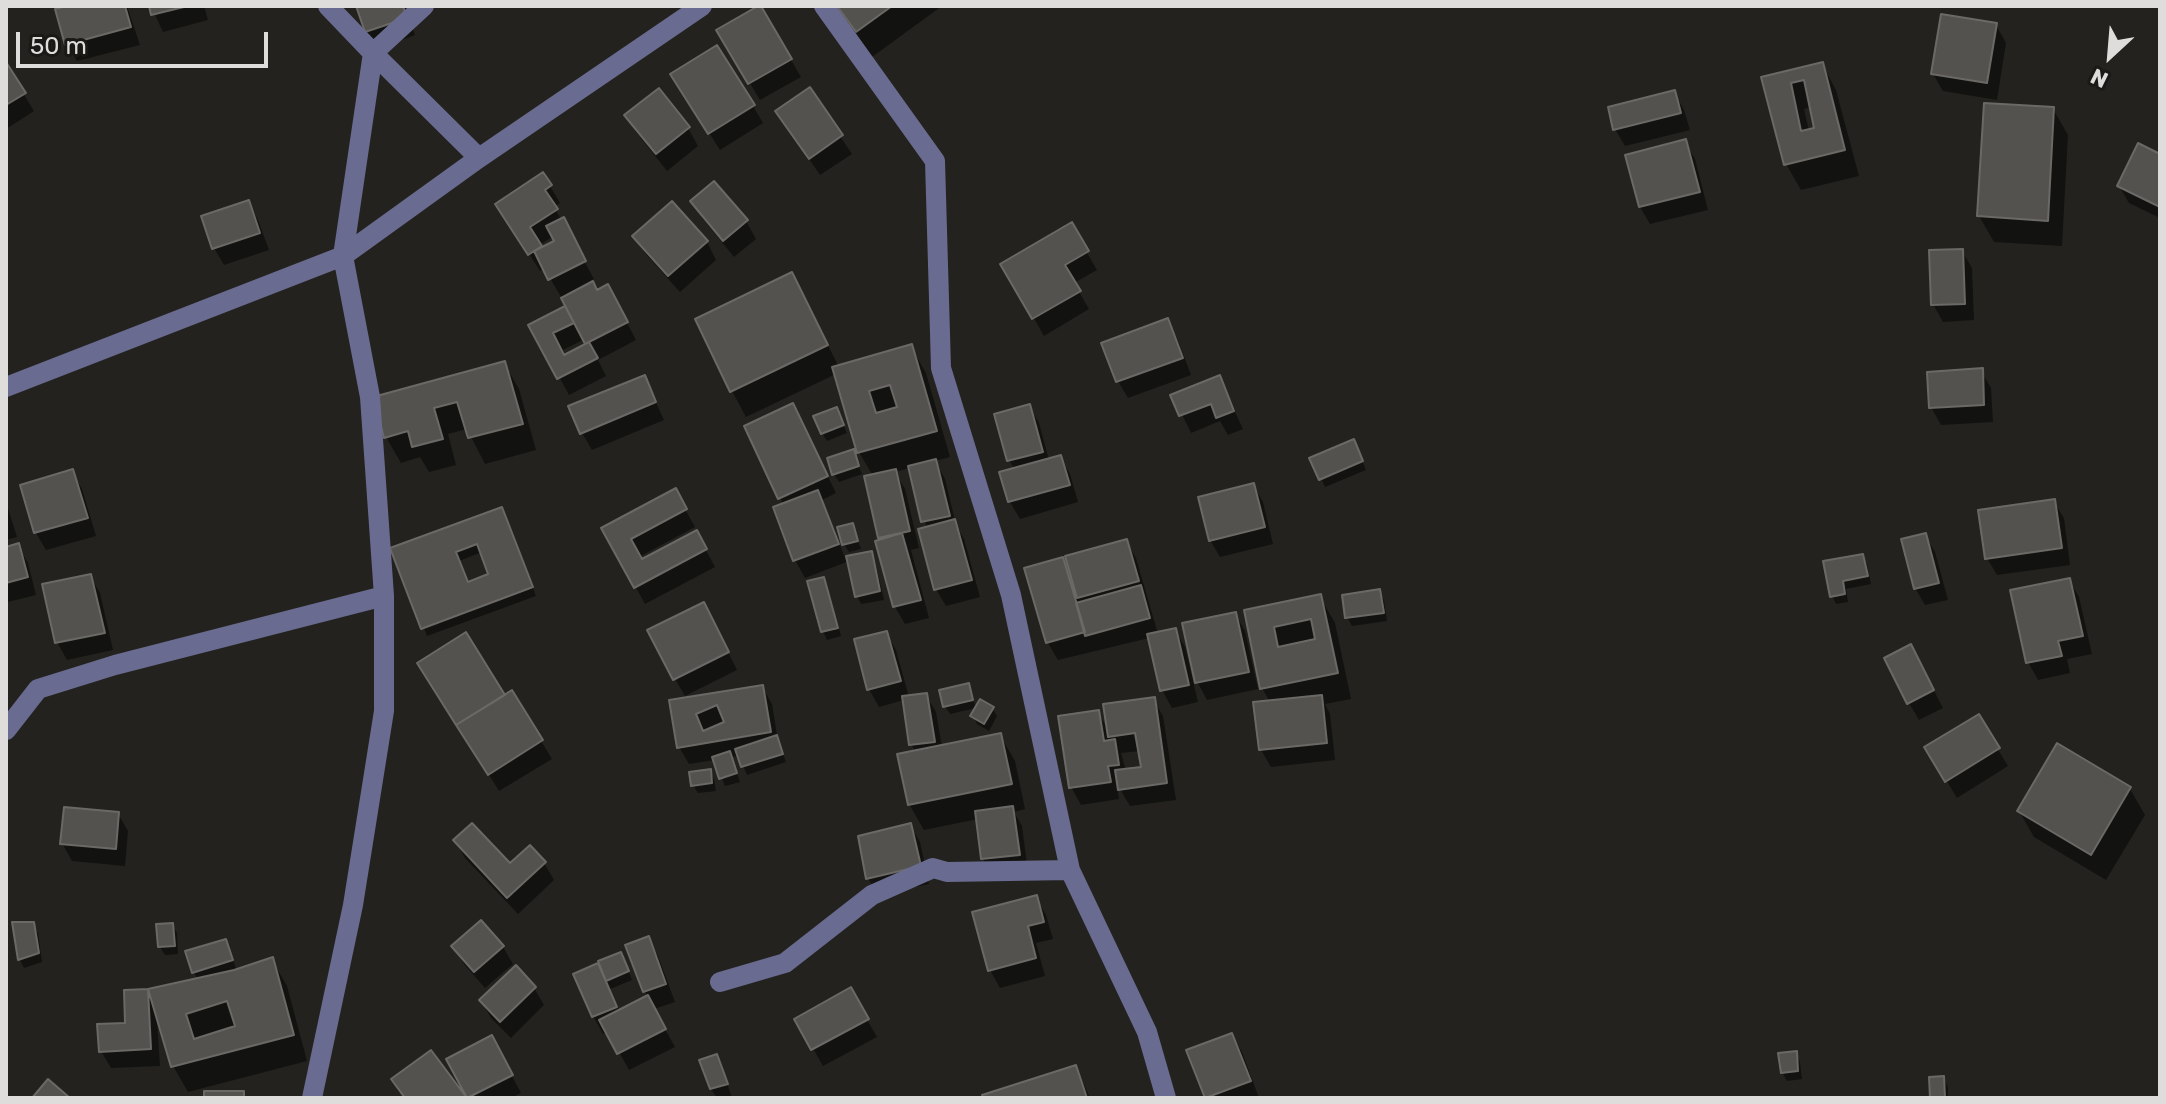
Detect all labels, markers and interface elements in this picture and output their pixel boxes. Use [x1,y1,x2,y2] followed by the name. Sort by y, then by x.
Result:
[20,16,272,66] scale bar
[2070,16,2150,96] north arrow
[30,32,87,60] text: 50 m
[2086,62,2112,94] text: N

